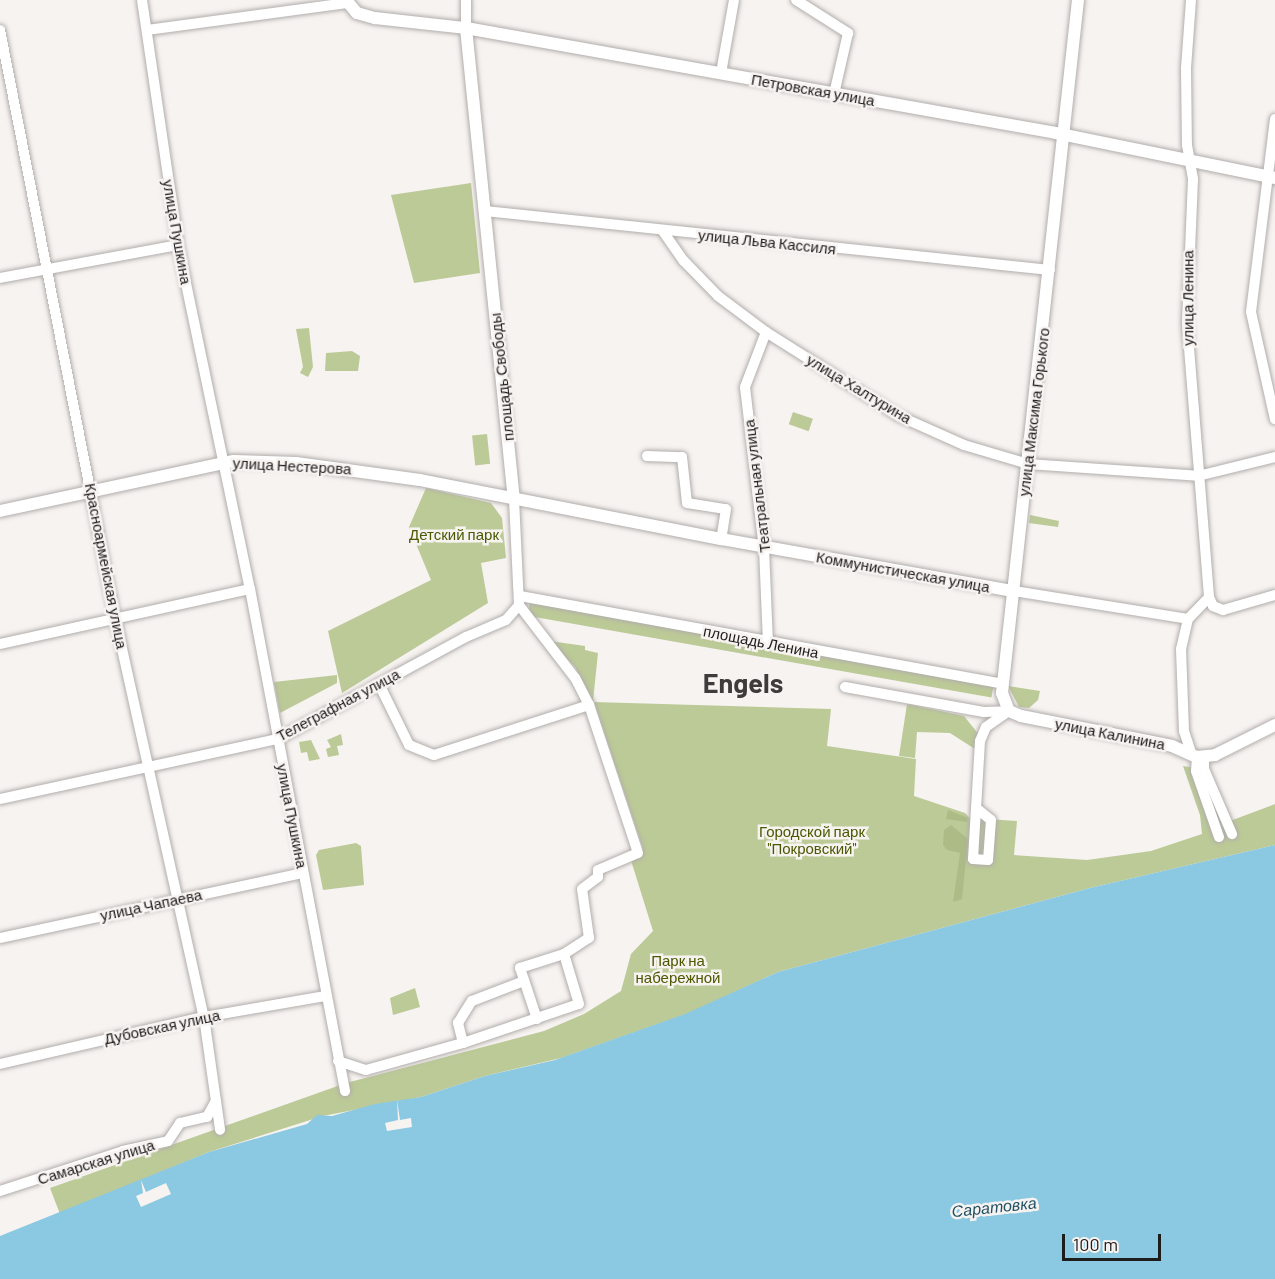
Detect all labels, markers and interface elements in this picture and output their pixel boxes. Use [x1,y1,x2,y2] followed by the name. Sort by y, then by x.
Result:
[750,70,876,110] street label: Петровская улица
[159,178,195,286] street label: улица Пушкина
[697,226,837,258] street label: улица Льва Кассиля
[1179,250,1197,346] street label: улица Ленина
[486,312,518,442] street label: площадь Свободы
[1015,327,1053,497] street label: улица Максима Горького
[803,351,915,427] street label: улица Халтурина
[740,419,774,553] street label: Театральная улица
[232,454,352,478] street label: улица Нестерова
[81,482,131,650] street label: Красноармейская улица
[409,526,499,544] park label: Детский парк
[815,548,991,596] street label: Коммунистическая улица
[702,622,820,662] street label: площадь Ленина
[273,665,403,745] street label: Телеграфная улица
[703,667,783,699] district label: Engels
[1053,715,1167,753] street label: улица Калинина
[273,762,311,870] street label: улица Пушкина
[759,822,865,857] park label: Городской парк "Покровский"
[98,885,204,925] street label: улица Чапаева
[636,951,720,986] park label: Парк на набережной
[102,1006,222,1048] street label: Дубовская улица
[35,1136,157,1188] street label: Самарская улица
[951,1193,1037,1221] water label: Саратовка
[1065,1222,1164,1260] scale bar
[1073,1233,1118,1255] text: 100 m

